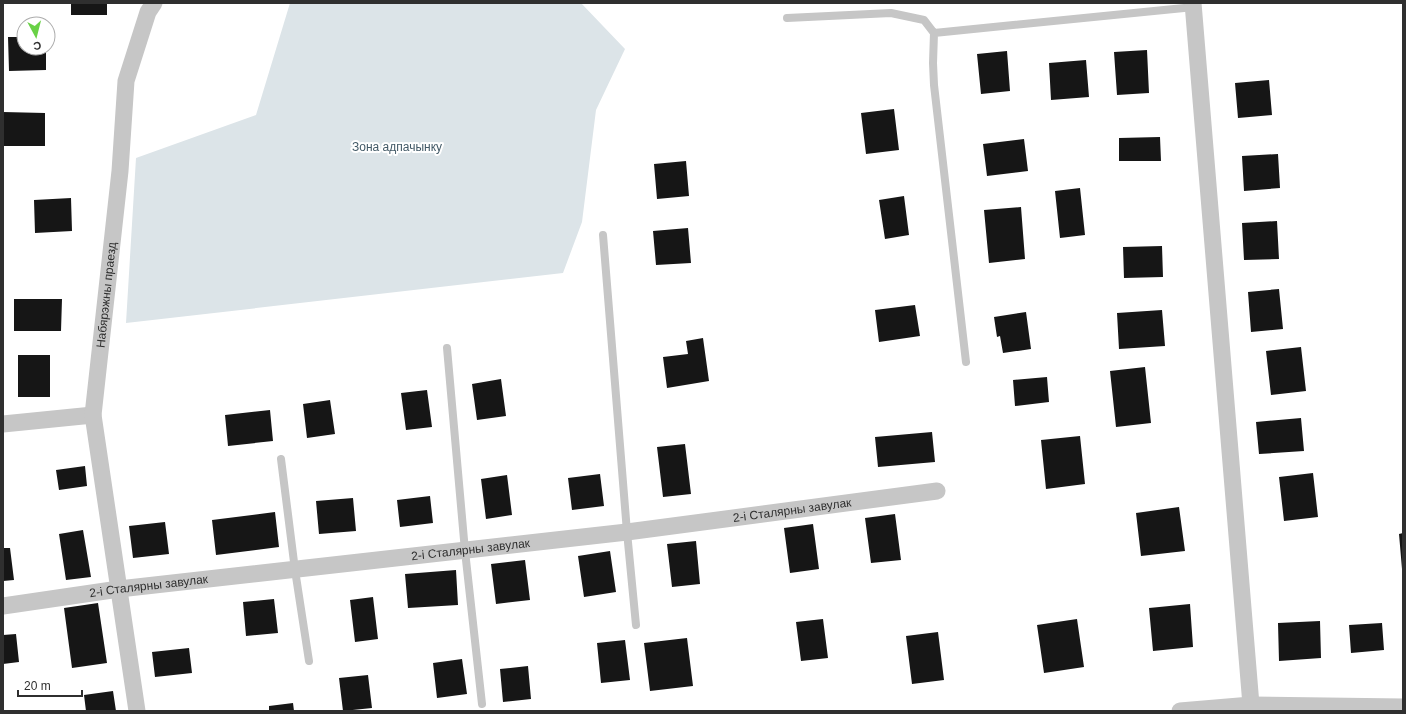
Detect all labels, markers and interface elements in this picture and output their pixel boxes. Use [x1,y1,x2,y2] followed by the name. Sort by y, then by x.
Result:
[16,16,56,56] north arrow
[32,39,42,52] text: С
[352,140,442,154] park label: Зона адпачынку
[93,241,119,349] street label: Набярэжны праезд
[732,495,853,525] street label: 2-і Сталярны завулак
[411,536,531,563] street label: 2-і Сталярны завулак
[88,572,209,600] street label: 2-і Сталярны завулак
[18,672,82,698] scale bar
[24,679,51,693] text: 20 m

